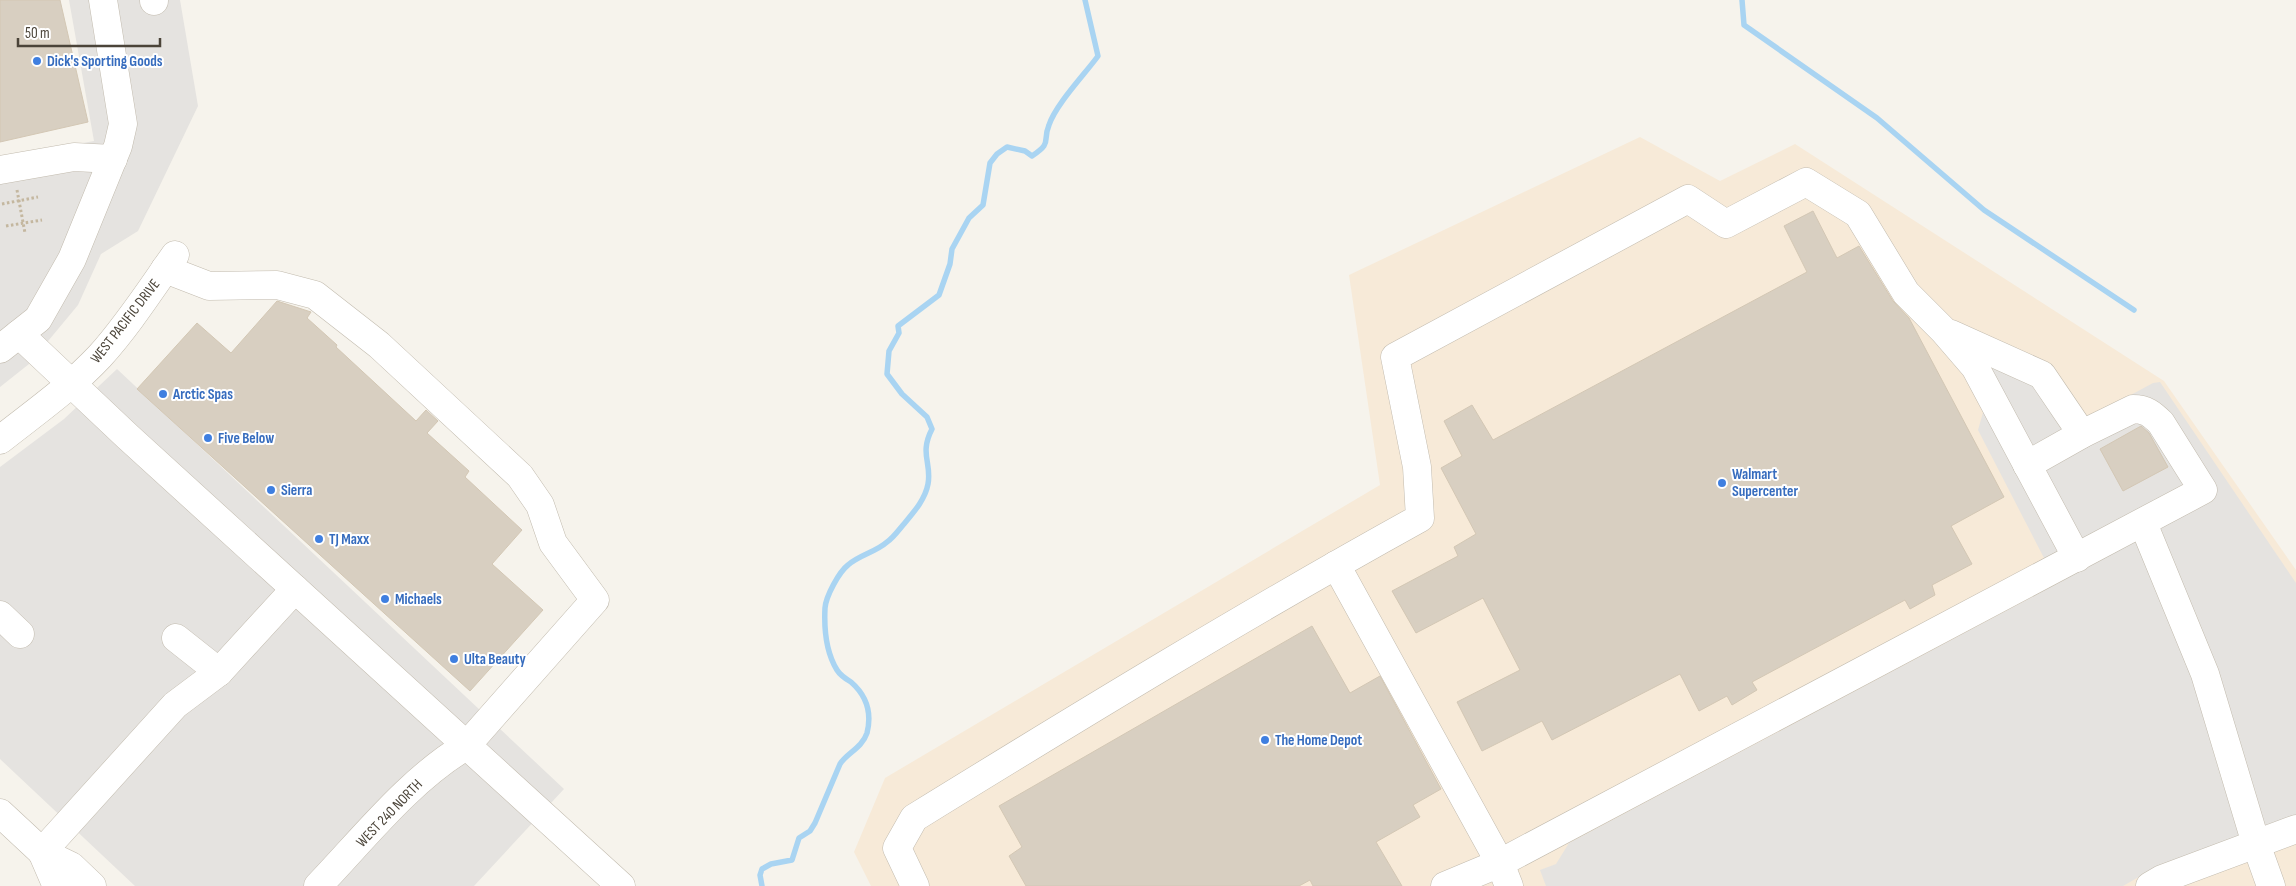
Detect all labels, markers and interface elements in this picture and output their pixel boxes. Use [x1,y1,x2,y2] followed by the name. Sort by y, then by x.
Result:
[18,15,160,47] scale bar
[25,24,50,43] text: 50 m
[47,52,163,71] place label: Dick's Sporting Goods
[31,55,43,67] marker: Dick's Sporting Goods
[86,275,164,367] street label: WEST PACIFIC DRIVE
[172,385,233,404] place label: Arctic Spas
[157,388,169,400] marker: Arctic Spas
[218,429,274,448] place label: Five Below
[202,432,214,444] marker: Five Below
[1732,465,1798,501] place label: Walmart Supercenter
[1716,477,1728,489] marker: Walmart Supercenter
[281,481,312,500] place label: Sierra
[265,484,277,496] marker: Sierra
[329,530,370,549] place label: TJ Maxx
[313,533,325,545] marker: TJ Maxx
[395,590,442,609] place label: Michaels
[379,593,391,605] marker: Michaels
[464,650,527,669] place label: Ulta Beauty
[448,653,460,665] marker: Ulta Beauty
[1275,731,1362,750] place label: The Home Depot
[1259,734,1271,746] marker: The Home Depot
[352,775,427,851] street label: WEST 240 NORTH

